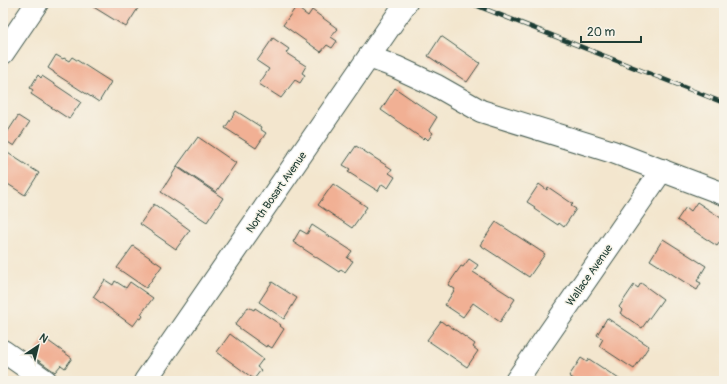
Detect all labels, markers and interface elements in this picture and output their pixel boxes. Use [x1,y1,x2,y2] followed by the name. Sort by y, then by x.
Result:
[581,18,641,44] scale bar
[587,25,616,40] text: 20 m
[244,149,310,235] street label: North Bosart Avenue
[563,242,616,309] street label: Wallace Avenue
[18,326,58,366] north arrow
[37,331,51,346] text: N

